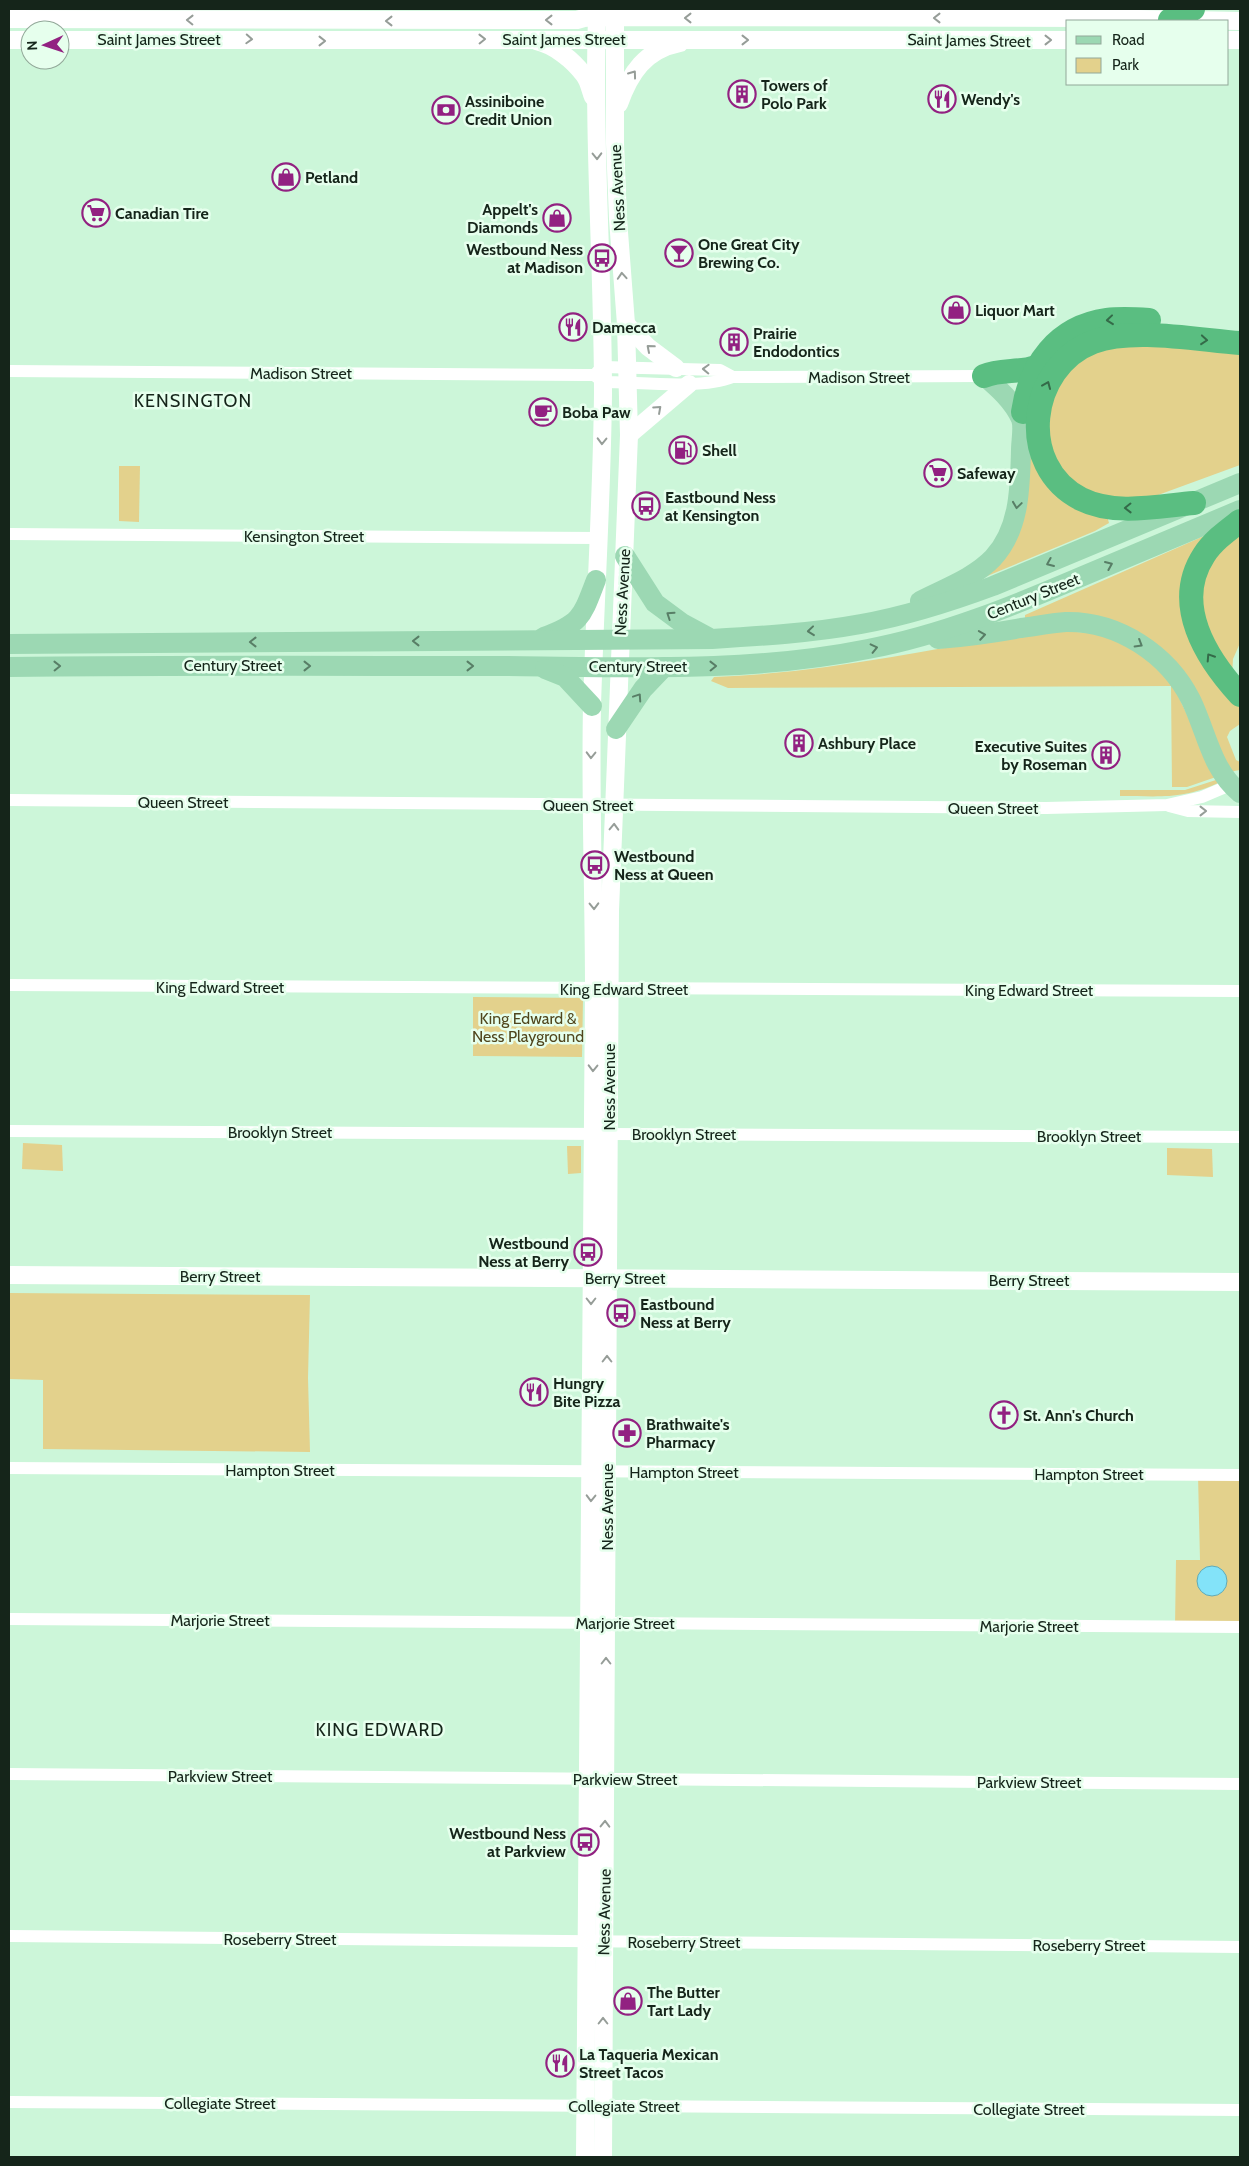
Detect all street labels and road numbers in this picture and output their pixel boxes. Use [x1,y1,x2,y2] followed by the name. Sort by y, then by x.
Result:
[97,30,221,49] street label: Saint James Street
[502,30,626,49] street label: Saint James Street
[907,30,1031,51] street label: Saint James Street
[606,144,629,232] street label: Ness Avenue
[250,364,353,383] street label: Madison Street
[808,368,911,387] street label: Madison Street
[244,527,365,546] street label: Kensington Street
[611,548,634,636] street label: Ness Avenue
[984,569,1083,624] street label: Century Street
[184,656,283,675] street label: Century Street
[589,657,688,676] street label: Century Street
[138,793,229,812] street label: Queen Street
[543,796,634,815] street label: Queen Street
[948,799,1039,818] street label: Queen Street
[156,978,285,997] street label: King Edward Street
[560,980,689,999] street label: King Edward Street
[965,981,1094,1000] street label: King Edward Street
[600,1044,619,1130] street label: Ness Avenue
[228,1123,333,1142] street label: Brooklyn Street
[632,1125,737,1144] street label: Brooklyn Street
[1037,1127,1142,1146] street label: Brooklyn Street
[180,1267,261,1286] street label: Berry Street
[585,1269,666,1288] street label: Berry Street
[989,1271,1070,1290] street label: Berry Street
[225,1461,335,1480] street label: Hampton Street
[629,1463,739,1482] street label: Hampton Street
[598,1464,617,1550] street label: Ness Avenue
[1034,1465,1144,1484] street label: Hampton Street
[170,1611,270,1630] street label: Marjorie Street
[575,1614,675,1633] street label: Marjorie Street
[979,1617,1079,1636] street label: Marjorie Street
[168,1767,273,1786] street label: Parkview Street
[573,1770,678,1789] street label: Parkview Street
[977,1773,1082,1792] street label: Parkview Street
[594,1868,615,1956] street label: Ness Avenue
[224,1930,337,1949] street label: Roseberry Street
[628,1933,741,1952] street label: Roseberry Street
[1033,1936,1146,1955] street label: Roseberry Street
[164,2094,276,2113] street label: Collegiate Street
[568,2097,680,2116] street label: Collegiate Street
[973,2100,1085,2119] street label: Collegiate Street

